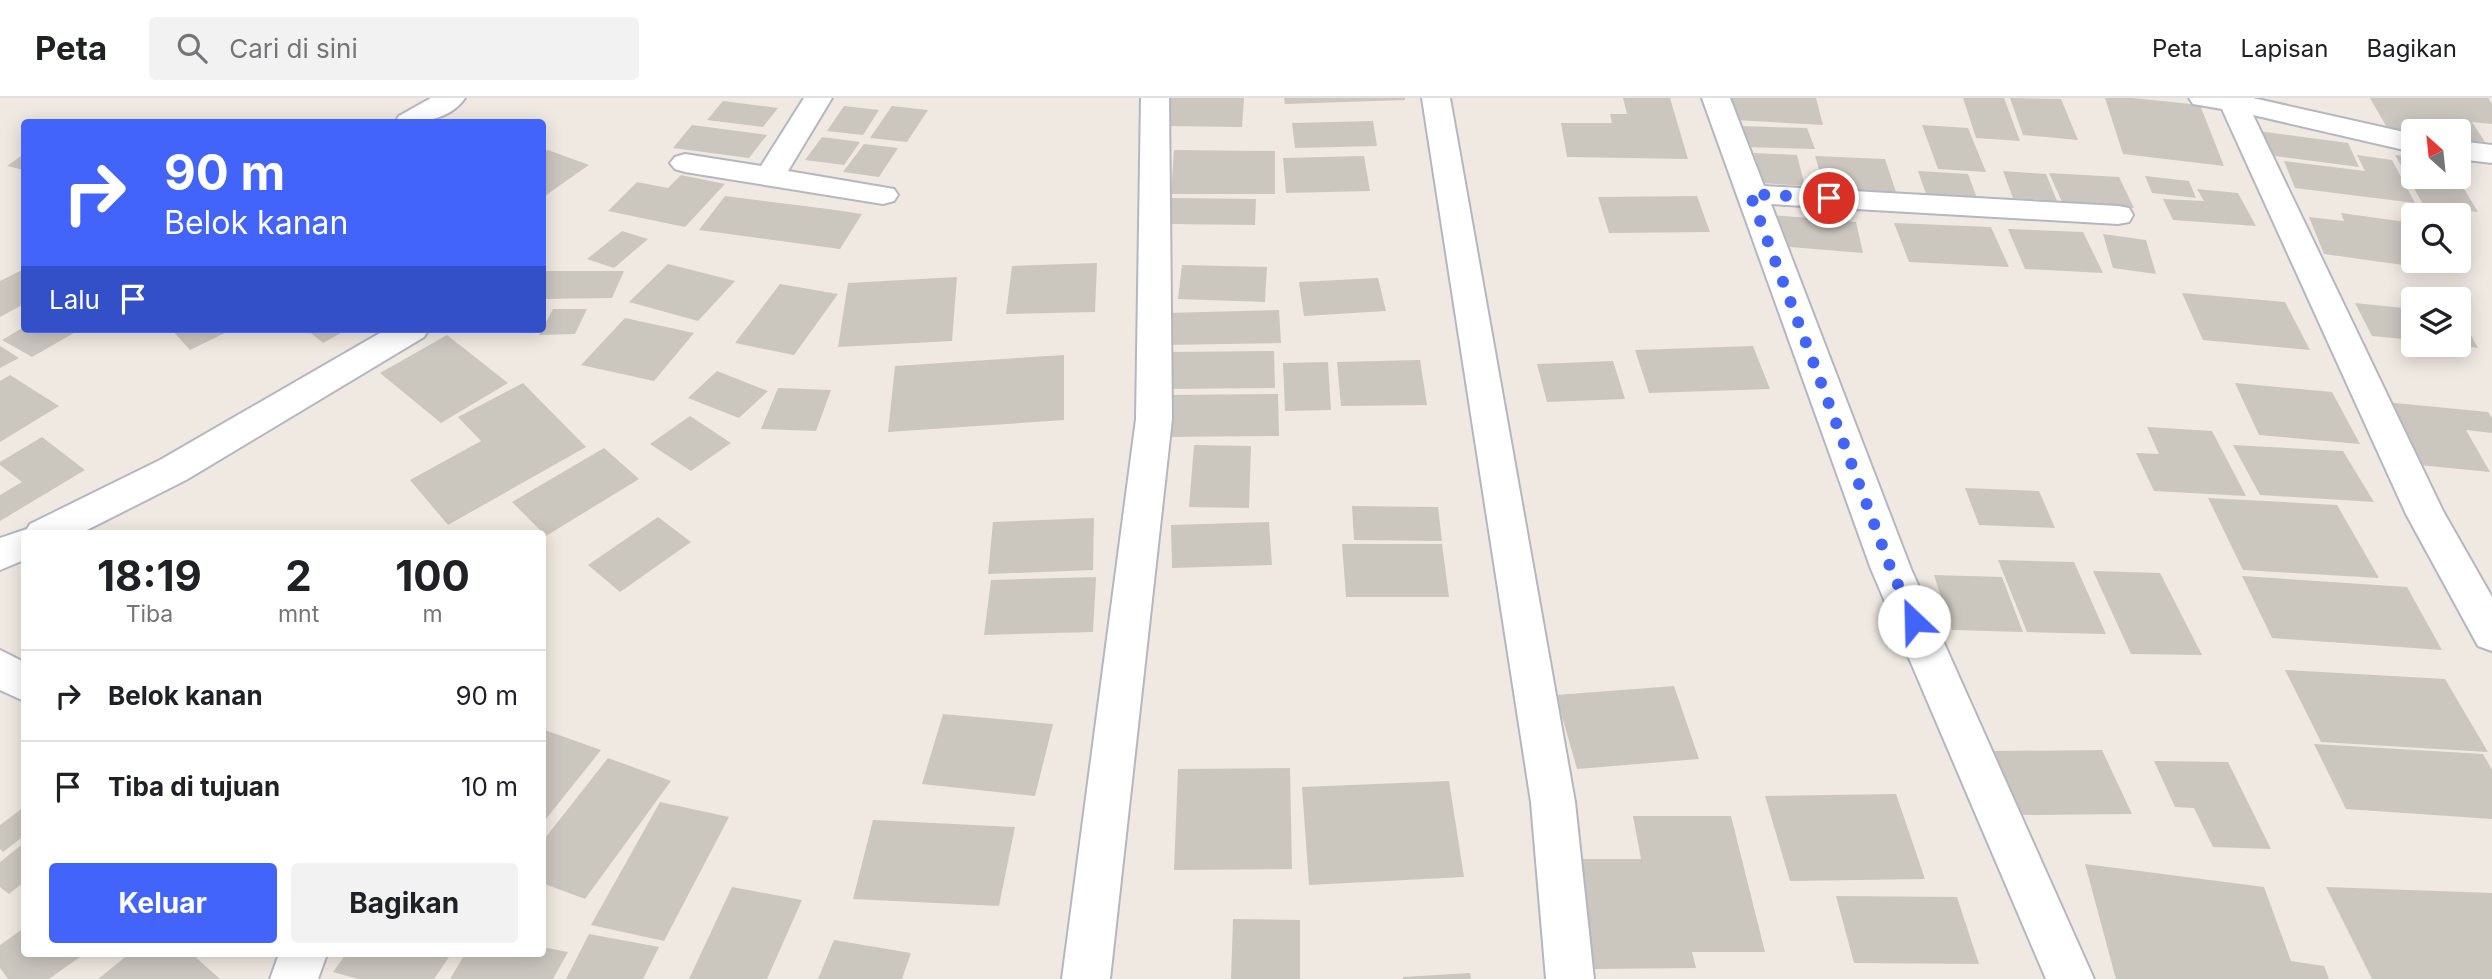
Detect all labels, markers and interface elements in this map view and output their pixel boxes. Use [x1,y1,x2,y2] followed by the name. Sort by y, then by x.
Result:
[149,17,639,80] search box
[35,28,107,68] text: Peta
[173,29,211,67] icon: search
[229,33,358,64] text: Cari di sini
[2152,34,2203,63] text: Peta
[2241,34,2328,63] text: Lapisan
[2366,34,2457,63] text: Bagikan
[2401,119,2471,189] north arrow
[2401,119,2471,357] map controls
[164,143,285,202] text: 90 m
[49,147,140,238] icon: right
[1799,168,1859,228] pin
[1810,179,1848,217] icon: arrive
[164,203,348,242] text: Belok kanan
[2401,203,2471,273] button: search
[114,280,152,318] icon: arrive
[49,284,100,315] text: Lalu
[2401,287,2471,357] button: layers
[97,550,202,601] text: 18:19
[285,550,312,601] text: 2
[395,550,470,601] text: 100
[1877,584,1951,658] position arrow
[126,600,173,628] text: Tiba
[278,600,319,628] text: mnt
[422,600,443,628] text: m
[49,677,87,715] icon: right
[108,680,263,711] text: Belok kanan
[455,680,518,711] text: 90 m
[49,768,87,806] icon: arrive
[108,771,280,802] text: Tiba di tujuan
[461,771,518,802] text: 10 m
[49,863,277,943] button: Keluar
[291,863,518,943] button: Bagikan

